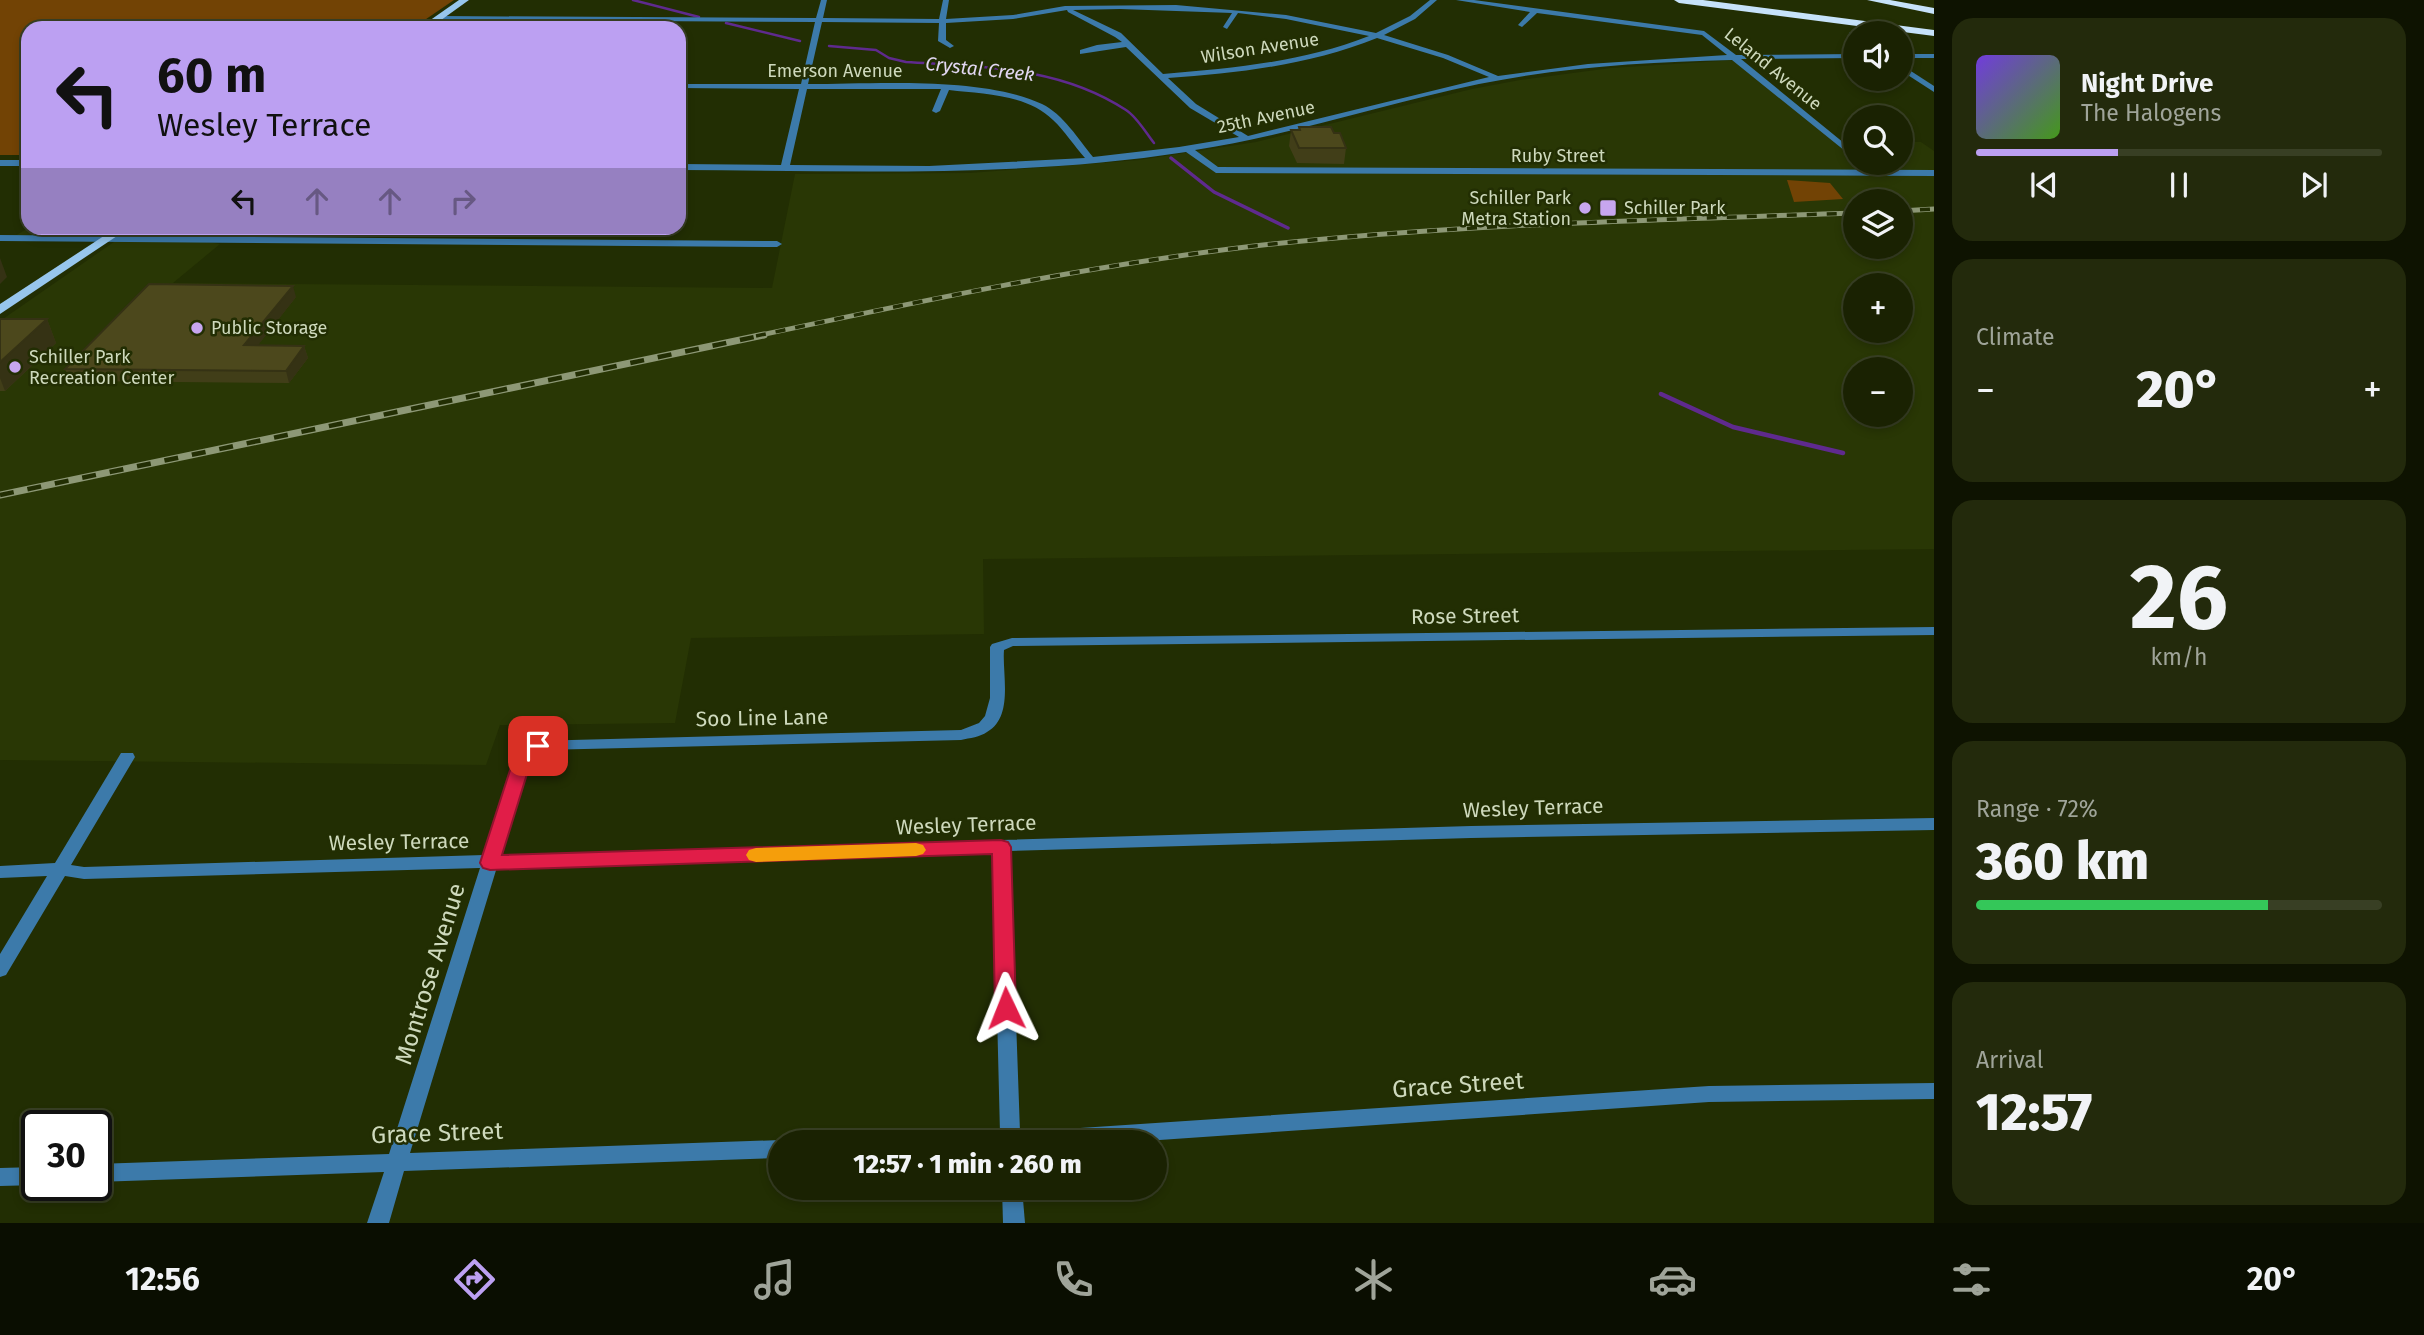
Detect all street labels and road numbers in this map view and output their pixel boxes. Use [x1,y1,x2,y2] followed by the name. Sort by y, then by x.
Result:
[1720,23,1826,115] street label: Leland Avenue
[1199,28,1321,68] street label: Wilson Avenue
[767,60,903,82] street label: Emerson Avenue
[1215,96,1317,138] street label: 25th Avenue
[1511,145,1606,167] street label: Ruby Street
[1411,602,1520,630] street label: Rose Street
[695,704,829,732] street label: Soo Line Lane
[1462,793,1604,823] street label: Wesley Terrace
[895,810,1037,840] street label: Wesley Terrace
[328,828,470,856] street label: Wesley Terrace
[389,880,471,1068] street label: Montrose Avenue
[1391,1066,1525,1104] street label: Grace Street
[370,1117,504,1149] street label: Grace Street

